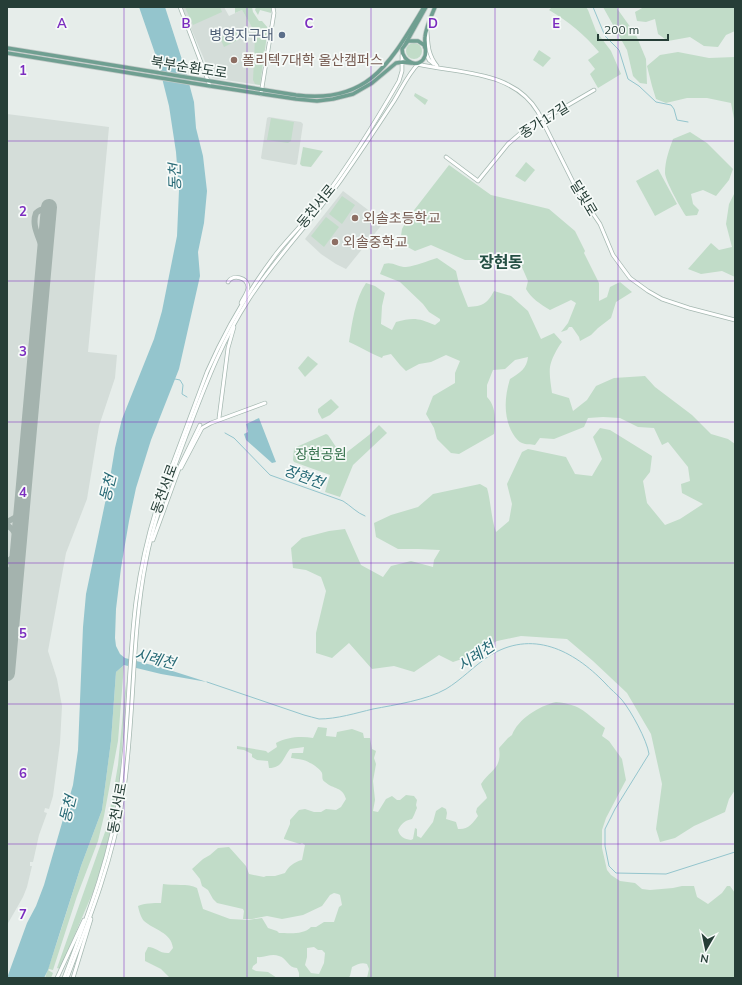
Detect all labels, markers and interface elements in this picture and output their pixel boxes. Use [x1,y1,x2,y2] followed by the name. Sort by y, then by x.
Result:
[57,15,67,31] text: A
[182,15,191,31] text: B
[305,15,314,31] text: C
[428,15,438,31] text: D
[552,15,560,31] text: E
[598,16,668,42] scale bar
[604,22,639,37] text: 200 m
[210,26,274,44] place label: 병영지구대
[277,30,287,40] marker: 병영지구대
[242,51,383,69] place label: 폴리텍7대학 울산캠퍼스
[149,52,229,82] street label: 북부순환도로
[229,55,239,65] marker: 폴리텍7대학 울산캠퍼스
[19,62,27,78] text: 1
[516,98,572,142] street label: 종가17길
[165,161,184,191] water label: 동천
[566,177,602,219] street label: 달빛로
[293,180,339,232] street label: 동천서로
[19,203,27,219] text: 2
[363,209,440,227] place label: 외솔초등학교
[350,213,360,223] marker: 외솔초등학교
[343,233,408,251] place label: 외솔중학교
[330,237,340,247] marker: 외솔중학교
[479,252,523,272] district label: 장현동
[19,343,27,359] text: 3
[295,445,347,463] park label: 장현공원
[281,461,329,493] water label: 장현천
[147,462,181,516] street label: 동천서로
[95,470,121,504] water label: 동천
[19,484,27,500] text: 4
[19,625,27,641] text: 5
[453,635,500,675] water label: 시례천
[133,644,180,673] water label: 시례천
[19,765,27,781] text: 6
[104,781,130,835] street label: 동천서로
[55,791,81,825] water label: 동천
[19,906,27,922] text: 7
[686,929,726,969] north arrow
[699,951,710,966] text: N

